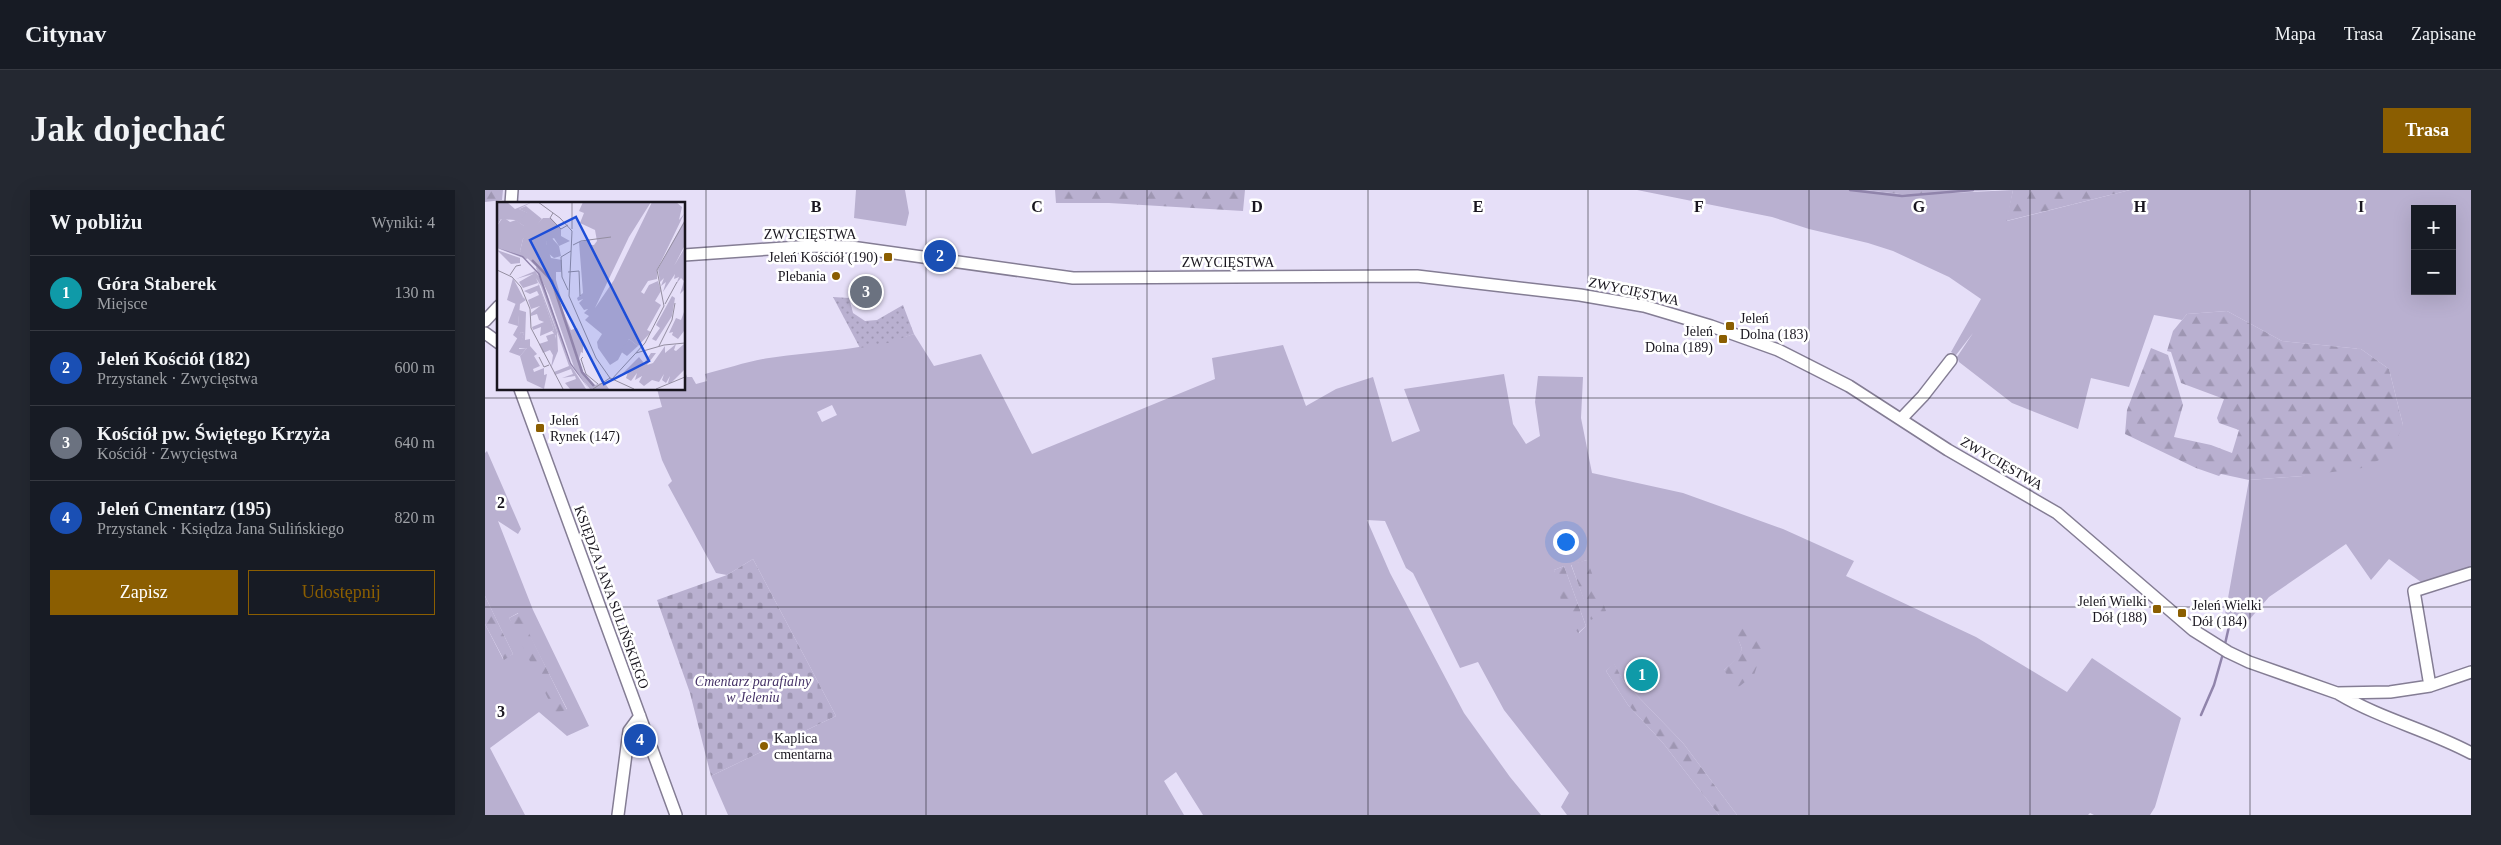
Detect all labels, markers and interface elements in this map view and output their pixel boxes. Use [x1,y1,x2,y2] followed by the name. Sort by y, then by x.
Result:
[25,21,106,47] text: Citynav
[2275,24,2316,44] text: Mapa
[2344,24,2383,44] text: Trasa
[2411,24,2476,44] text: Zapisane
[2383,108,2471,153] button: Trasa
[30,110,225,149] text: Jak dojechać
[811,198,822,215] text: B
[1031,198,1043,215] text: C
[1251,198,1263,215] text: D
[1473,198,1483,215] text: E
[1694,198,1704,215] text: F
[1913,198,1926,215] text: G
[2134,198,2147,215] text: H
[2358,198,2364,215] text: I
[497,202,685,390] inset map
[2411,205,2456,295] map controls
[2411,205,2456,250] button: +
[50,210,142,234] text: W pobliżu
[372,214,435,231] text: Wyniki: 4
[764,227,857,242] street label: ZWYCIĘSTWA
[924,237,956,275] pin: 2
[768,250,878,266] place label: Jeleń Kościół (190)
[2411,250,2456,295] button: −
[882,251,894,263] marker: Jeleń Kościół (190)
[1182,255,1275,270] street label: ZWYCIĘSTWA
[778,269,827,284] place label: Plebania
[830,270,842,282] marker: Plebania
[97,273,216,294] text: Góra Staberek
[850,273,882,311] pin: 3
[1587,275,1682,309] street label: ZWYCIĘSTWA
[62,284,70,301] text: 1
[395,284,435,301] text: 130 m
[97,295,148,312] text: Miejsce
[1740,311,1808,343] place label: Jeleń Dolna (183)
[1724,320,1736,332] marker: Jeleń Dolna (183)
[1645,324,1713,356] place label: Jeleń Dolna (189)
[1717,333,1729,345] marker: Jeleń Dolna (189)
[97,348,250,369] text: Jeleń Kościół (182)
[62,359,70,376] text: 2
[395,359,435,376] text: 600 m
[97,370,258,387] text: Przystanek · Zwycięstwa
[550,413,620,445] place label: Jeleń Rynek (147)
[534,422,546,434] marker: Jeleń Rynek (147)
[97,423,330,444] text: Kościół pw. Świętego Krzyża
[62,434,70,451] text: 3
[395,434,435,451] text: 640 m
[1958,434,2046,494] street label: ZWYCIĘSTWA
[97,445,237,462] text: Kościół · Zwycięstwa
[497,494,505,511] text: 2
[97,498,271,519] text: Jeleń Cmentarz (195)
[571,503,653,691] street label: KSIĘDZA JANA SULIŃSKIEGO
[62,509,70,526] text: 4
[395,509,435,526] text: 820 m
[97,520,344,537] text: Przystanek · Księdza Jana Sulińskiego
[1553,529,1579,555] your location
[50,570,238,615] button: Zapisz
[248,570,435,615] button: Udostępnij
[2077,594,2147,626] place label: Jeleń Wielki Dół (188)
[2192,598,2262,630] place label: Jeleń Wielki Dół (184)
[2151,603,2163,615] marker: Jeleń Wielki Dół (188)
[2176,607,2188,619] marker: Jeleń Wielki Dół (184)
[1626,656,1658,694] pin: 1
[695,674,812,705] park label: Cmentarz parafialny w Jeleniu
[497,703,505,720] text: 3
[624,721,656,759] pin: 4
[774,731,833,762] place label: Kaplica cmentarna
[758,740,770,752] marker: Kaplica cmentarna

